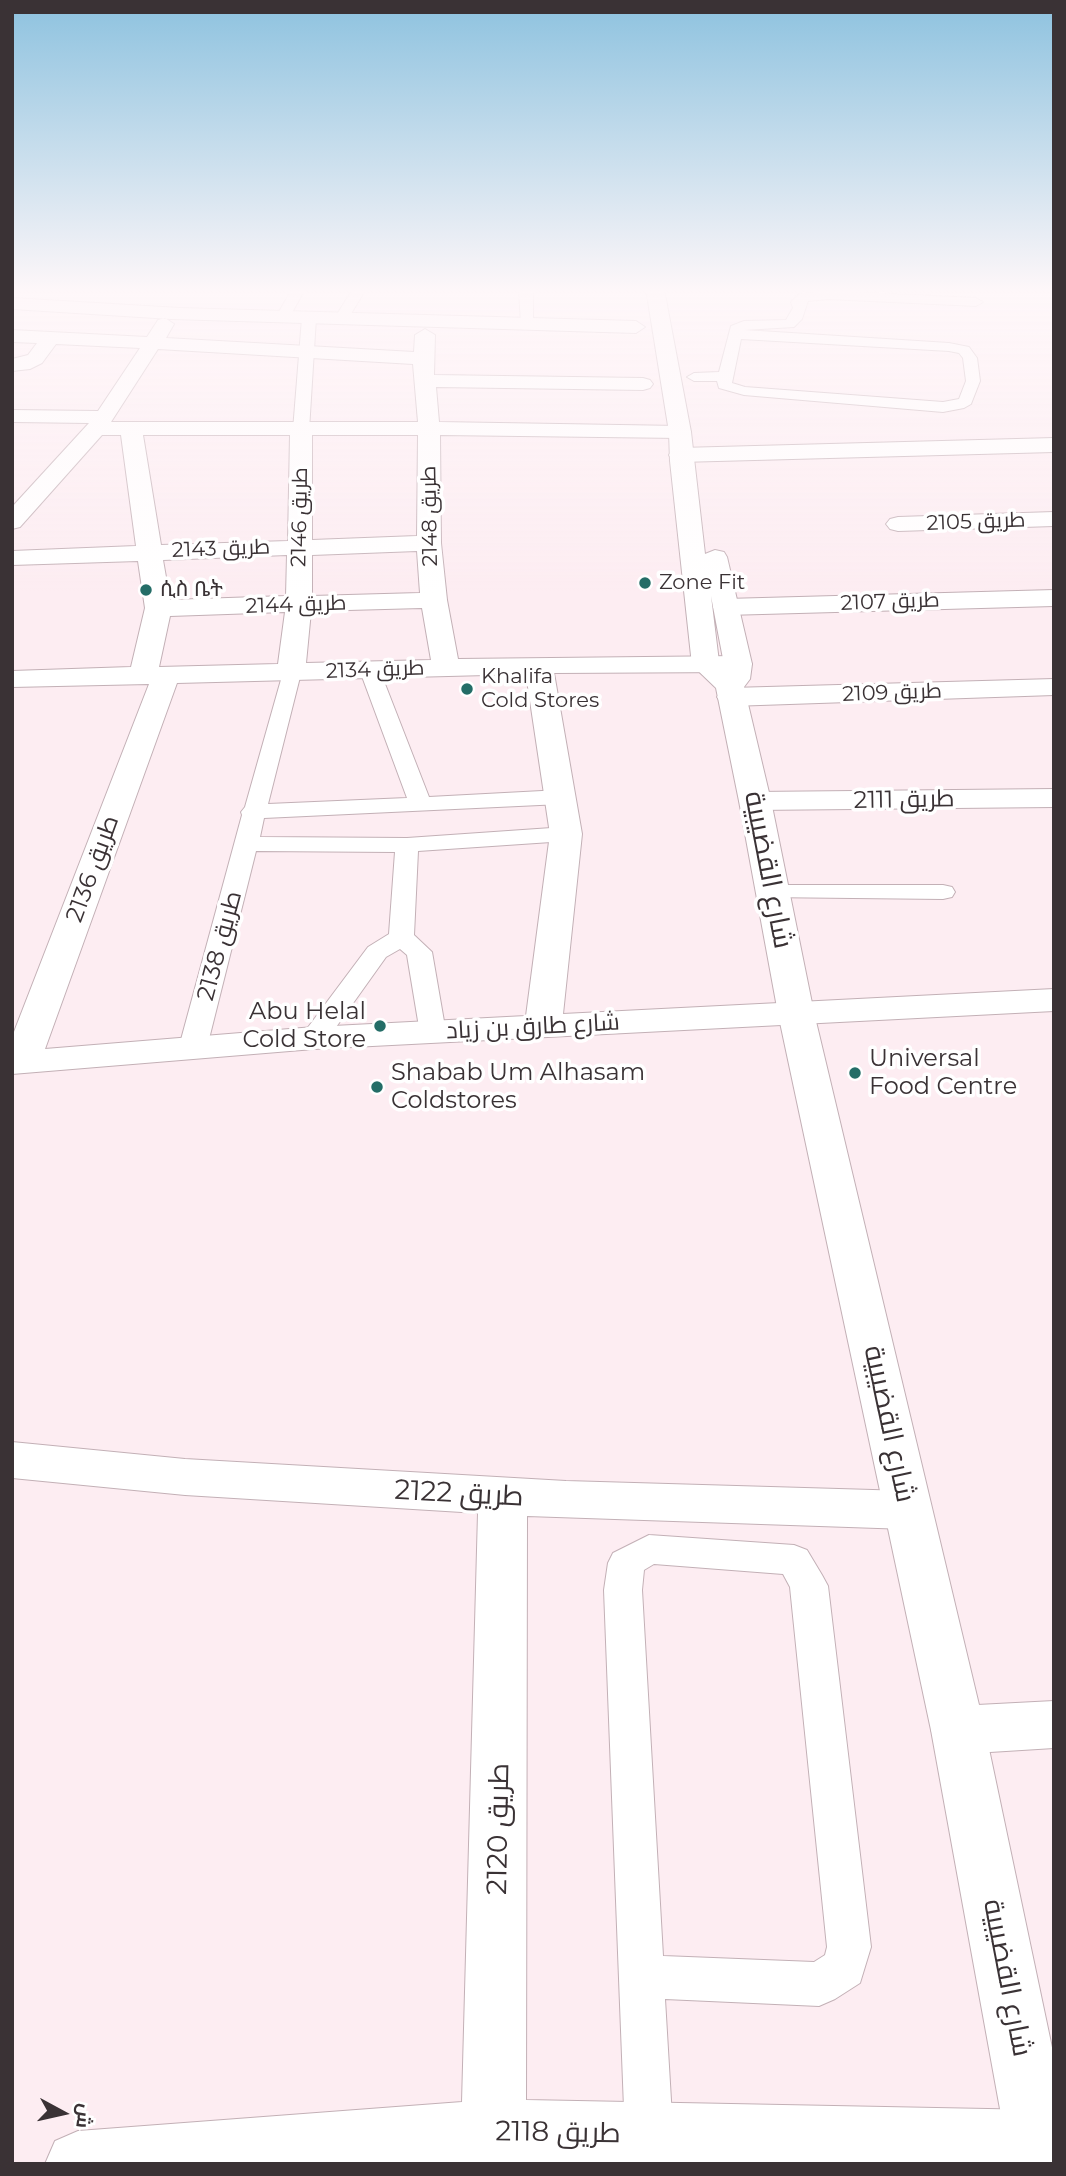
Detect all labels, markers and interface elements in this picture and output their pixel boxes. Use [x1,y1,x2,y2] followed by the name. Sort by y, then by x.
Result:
[417,466,443,566] street label: طريق 2148
[287,467,313,567] street label: طريق 2146
[926,508,1026,536] street label: طريق 2105
[171,535,271,563] street label: طريق 2143
[659,570,745,596] place label: Zone Fit
[637,575,653,591] marker: Zone Fit
[160,577,223,603] place label: ሲስ ቤት
[138,582,154,598] marker: ሲስ ቤት
[840,588,940,616] street label: طريق 2107
[245,591,347,619] street label: طريق 2144
[325,656,425,684] street label: طريق 2134
[481,664,599,714] place label: Khalifa Cold Stores
[842,679,942,707] street label: طريق 2109
[459,681,475,697] marker: Khalifa Cold Stores
[853,785,955,815] street label: طريق 2111
[736,789,800,951] street label: شارع القضيبية
[60,812,126,926] street label: طريق 2136
[192,888,248,1004] street label: طريق 2138
[243,998,366,1054] place label: Abu Helal Cold Store
[445,1008,621,1046] street label: شارع طارق بن زياد
[372,1018,388,1034] marker: Abu Helal Cold Store
[869,1045,1017,1101] place label: Universal Food Centre
[391,1059,645,1115] place label: Shabab Um Alhasam Coldstores
[847,1065,863,1081] marker: Universal Food Centre
[369,1079,385,1095] marker: Shabab Um Alhasam Coldstores
[856,1343,922,1505] street label: شارع القضيبية
[394,1474,524,1514] street label: طريق 2122
[481,1763,517,1895] street label: طريق 2120
[975,1897,1039,2059] street label: شارع القضيبية
[28,2078,98,2148] north arrow
[71,2102,97,2130] text: ش
[495,2115,621,2151] street label: طريق 2118

